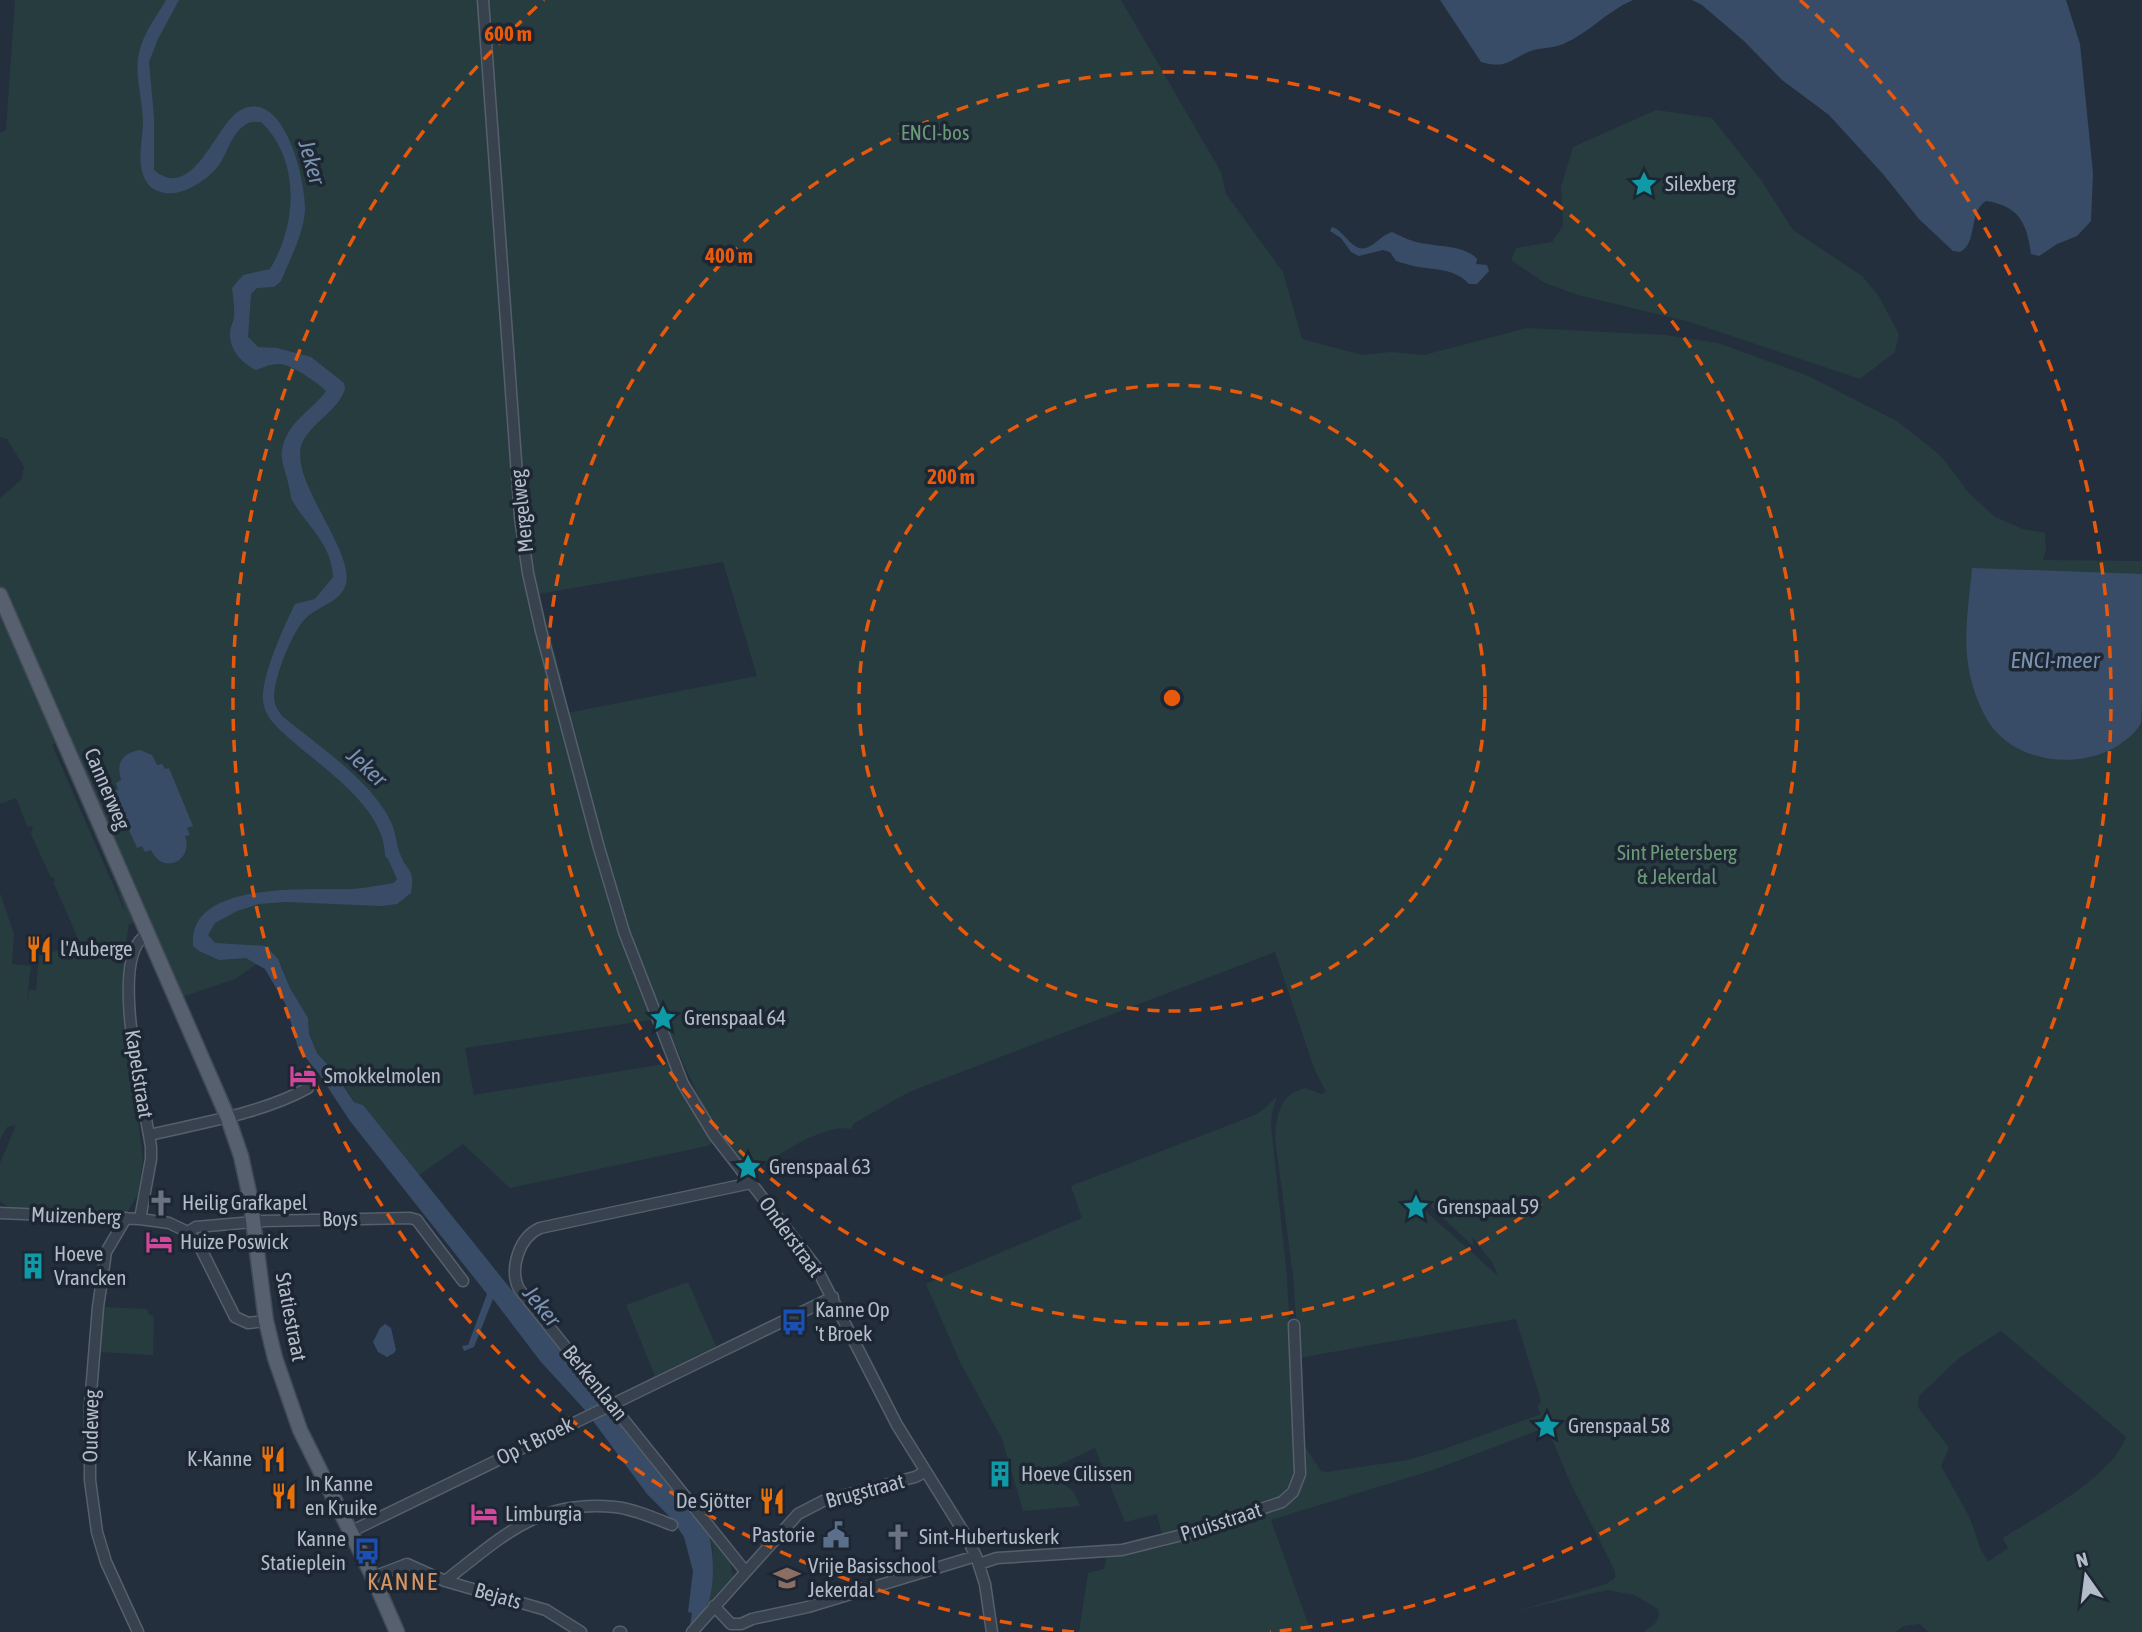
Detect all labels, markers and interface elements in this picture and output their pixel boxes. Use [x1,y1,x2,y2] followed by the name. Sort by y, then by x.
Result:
[484,21,532,45] text: 600 m
[901,120,969,144] park label: ENCI-bos
[293,136,331,188] water label: Jeker
[1629,169,1659,199] place icon: Silexberg
[1665,171,1736,195] place label: Silexberg
[704,243,753,267] text: 400 m
[927,464,975,488] text: 200 m
[505,468,537,554] street label: Mergelweg
[2010,647,2101,673] water label: ENCI-meer
[1160,686,1184,710] centre of rings
[341,742,393,793] water label: Jeker
[80,744,136,833] street label: Cannerweg
[1617,840,1737,888] park label: Sint Pietersberg & Jekerdal
[24,934,54,964] restaurant icon: l'Auberge
[60,936,133,960] place label: l'Auberge
[648,1003,678,1033] place icon: Grenspaal 64
[684,1005,786,1029] place label: Grenspaal 64
[121,1028,159,1120] street label: Kapelstraat
[288,1061,318,1091] hotel icon: Smokkelmolen
[324,1063,441,1087] place label: Smokkelmolen
[733,1152,763,1182] place icon: Grenspaal 63
[769,1154,871,1178] place label: Grenspaal 63
[146,1188,176,1218] church icon: Heilig Grafkapel
[182,1190,308,1214] place label: Heilig Grafkapel
[755,1192,829,1281] street label: Onderstraat
[1401,1192,1431,1222] place icon: Grenspaal 59
[1437,1194,1539,1218] place label: Grenspaal 59
[31,1201,122,1229] street label: Muizenberg
[322,1206,358,1230] street label: Boys
[144,1227,174,1257] hotel icon: Huize Poswick
[180,1229,289,1253] place label: Huize Poswick
[54,1241,126,1289] place label: Hoeve Vrancken
[18,1251,48,1281] building icon: Hoeve Vrancken
[272,1270,312,1363] street label: Statiestraat
[517,1280,567,1332] water label: Jeker
[815,1297,890,1345] place label: Kanne Op 't Broek
[779,1307,809,1337] bus stop icon: Kanne Op 't Broek
[558,1340,633,1425] street label: Berkenlaan
[77,1389,103,1462] street label: Oudeweg
[492,1411,577,1469] street label: Op 't Broek
[1532,1411,1562,1441] place icon: Grenspaal 58
[1568,1413,1670,1437] place label: Grenspaal 58
[258,1444,288,1474] restaurant icon: K-Kanne
[187,1446,252,1470] place label: K-Kanne
[985,1459,1015,1489] building icon: Hoeve Cilissen
[1021,1461,1132,1485] place label: Hoeve Cilissen
[823,1468,907,1512] street label: Brugstraat
[305,1471,377,1519] place label: In Kanne en Kruike
[269,1481,299,1511] restaurant icon: In Kanne en Kruike
[757,1486,787,1516] restaurant icon: De Sjötter
[676,1488,752,1512] place label: De Sjötter
[1177,1497,1264,1545] street label: Pruisstraat
[469,1499,499,1529] hotel icon: Limburgia
[505,1501,582,1525] place label: Limburgia
[821,1520,851,1550] public building icon: Pastorie
[752,1522,815,1546] place label: Pastorie
[883,1522,913,1552] church icon: Sint-Hubertuskerk
[919,1524,1059,1548] place label: Sint-Hubertuskerk
[261,1526,346,1574] place label: Kanne Statieplein
[352,1536,382,1566] bus stop icon: Kanne Statieplein
[2051,1541,2121,1611] north arrow
[2074,1547,2090,1572] text: N
[808,1553,937,1601] place label: Vrije Basisschool Jekerdal
[772,1563,802,1593] school or university icon: Vrije Basisschool Jekerdal
[367,1568,439,1595] district label: KANNE
[472,1577,524,1613] street label: Bejats

